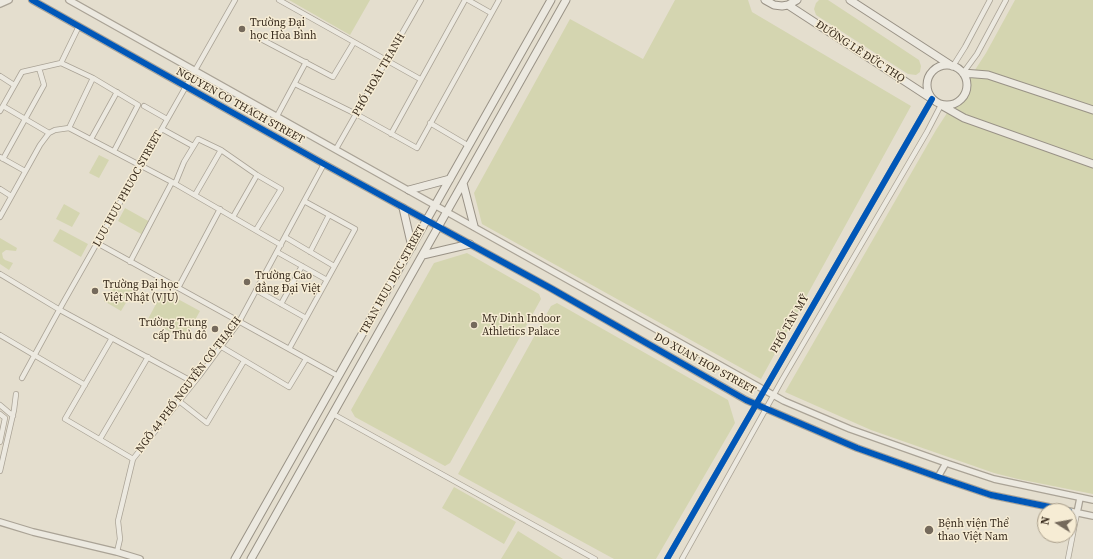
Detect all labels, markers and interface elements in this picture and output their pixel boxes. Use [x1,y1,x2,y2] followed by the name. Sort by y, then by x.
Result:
[250,16,317,42] place label: Trường Đại học Hòa Bình
[813,18,907,86] street label: ĐƯỜNG LÊ ĐỨC THỌ
[237,24,247,34] marker: Trường Đại học Hòa Bình
[350,31,408,119] street label: PHỐ HOÀI THANH
[174,65,306,147] street label: NGUYEN CO THACH STREET
[91,129,165,249] street label: LUU HUU PHUOC STREET
[357,223,429,337] street label: TRAN HUU DUC STREET
[255,269,320,295] place label: Trường Cao đẳng Đại Việt
[242,277,252,287] marker: Trường Cao đẳng Đại Việt
[103,278,179,304] place label: Trường Đại học Việt Nhật (VJU)
[90,286,100,296] marker: Trường Đại học Việt Nhật (VJU)
[768,292,812,356] street label: PHỐ TÂN MỸ
[482,312,560,338] place label: My Dinh Indoor Athletics Palace
[133,314,245,456] street label: NGÕ 44 PHỐ NGUYỄN CƠ THẠCH
[139,316,207,342] place label: Trường Trung cấp Thủ đô
[469,320,479,330] marker: My Dinh Indoor Athletics Palace
[210,324,220,334] marker: Trường Trung cấp Thủ đô
[652,330,758,398] street label: DO XUAN HOP STREET
[1037,503,1077,543] north arrow
[1038,515,1054,526] text: N
[938,517,1009,543] place label: Bệnh viện Thể thao Việt Nam
[923,524,935,536] marker: Bệnh viện Thể thao Việt Nam

